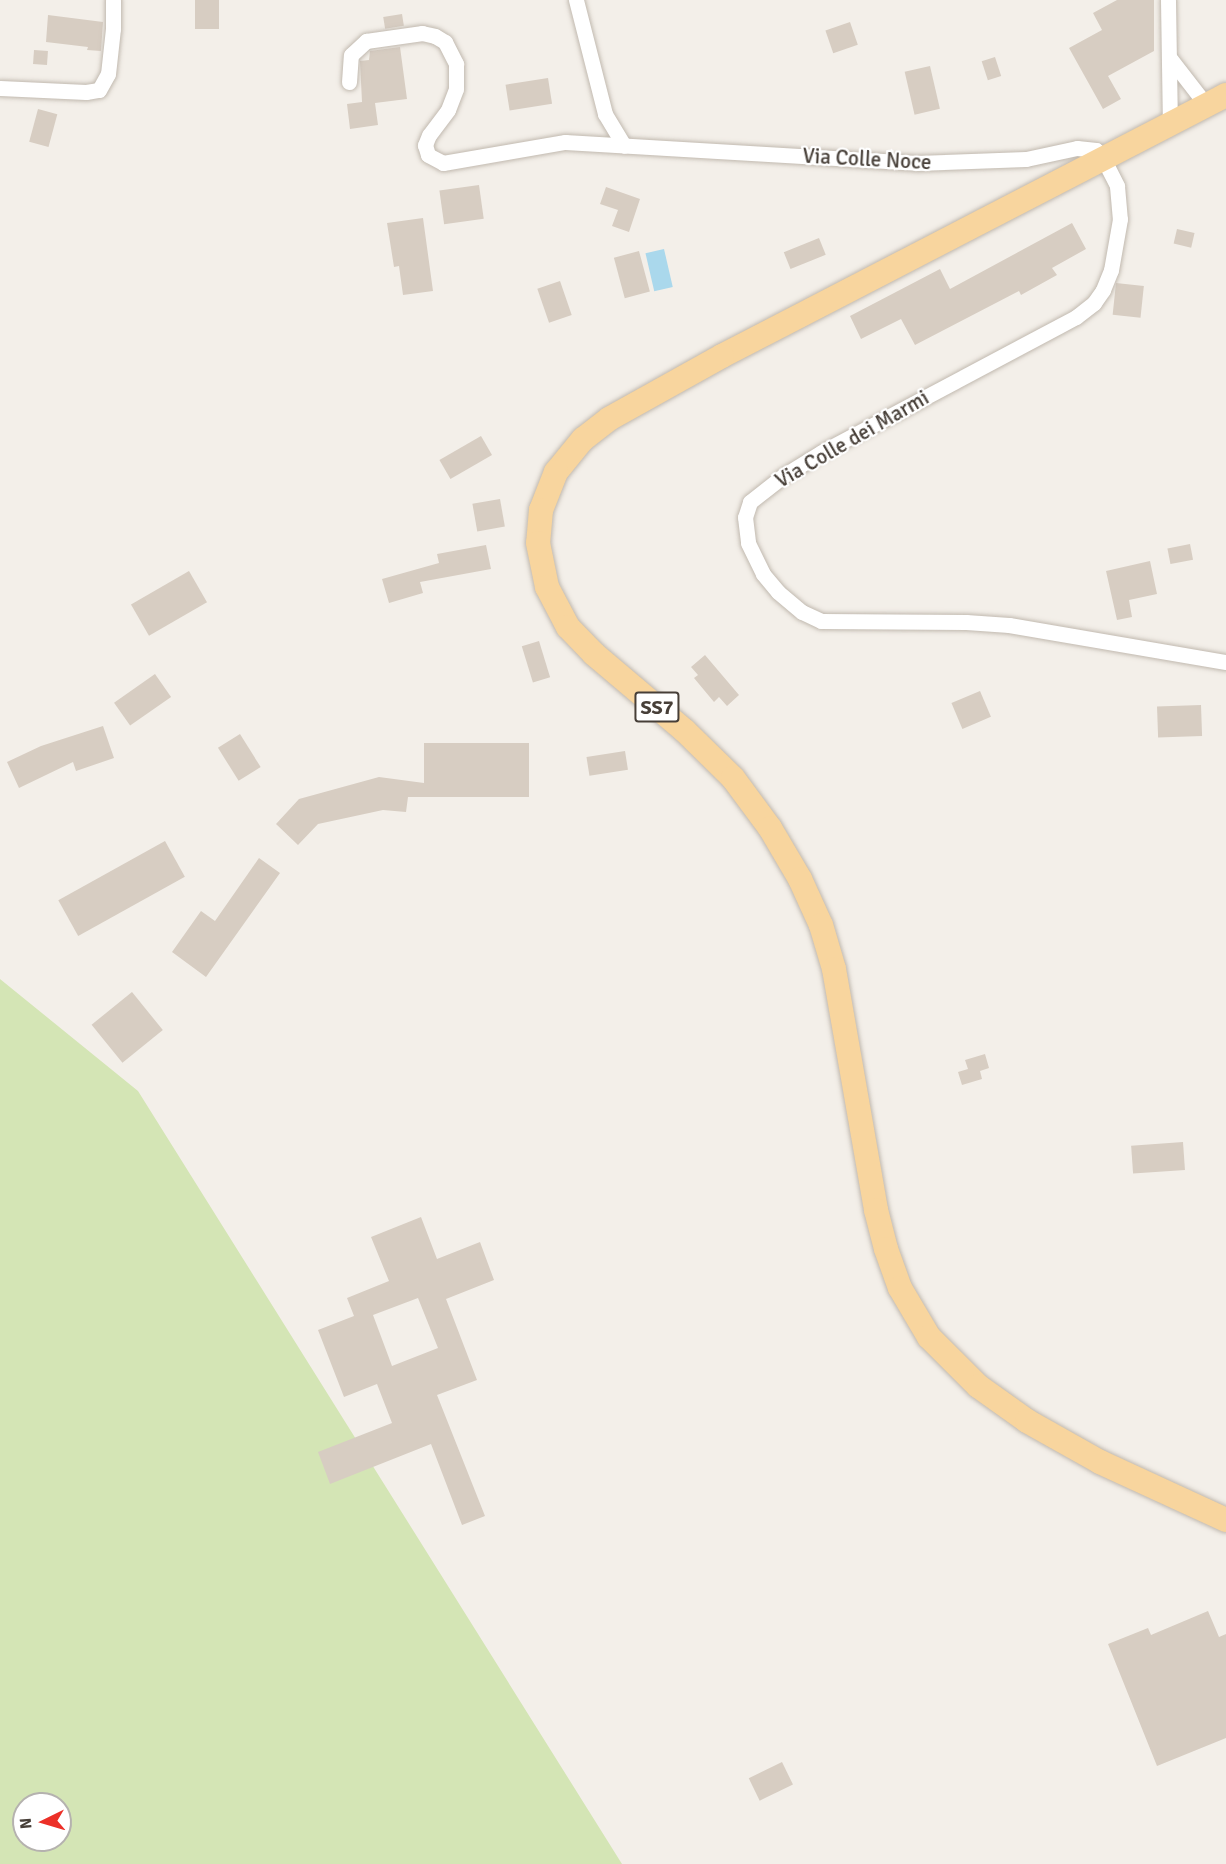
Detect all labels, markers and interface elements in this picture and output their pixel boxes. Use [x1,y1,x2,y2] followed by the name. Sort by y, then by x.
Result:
[802,143,932,175] street label: Via Colle Noce
[771,385,933,493] street label: Via Colle dei Marmi
[633,690,681,724] road number: SS7
[12,1792,72,1852] north arrow
[16,1817,37,1830] text: N

